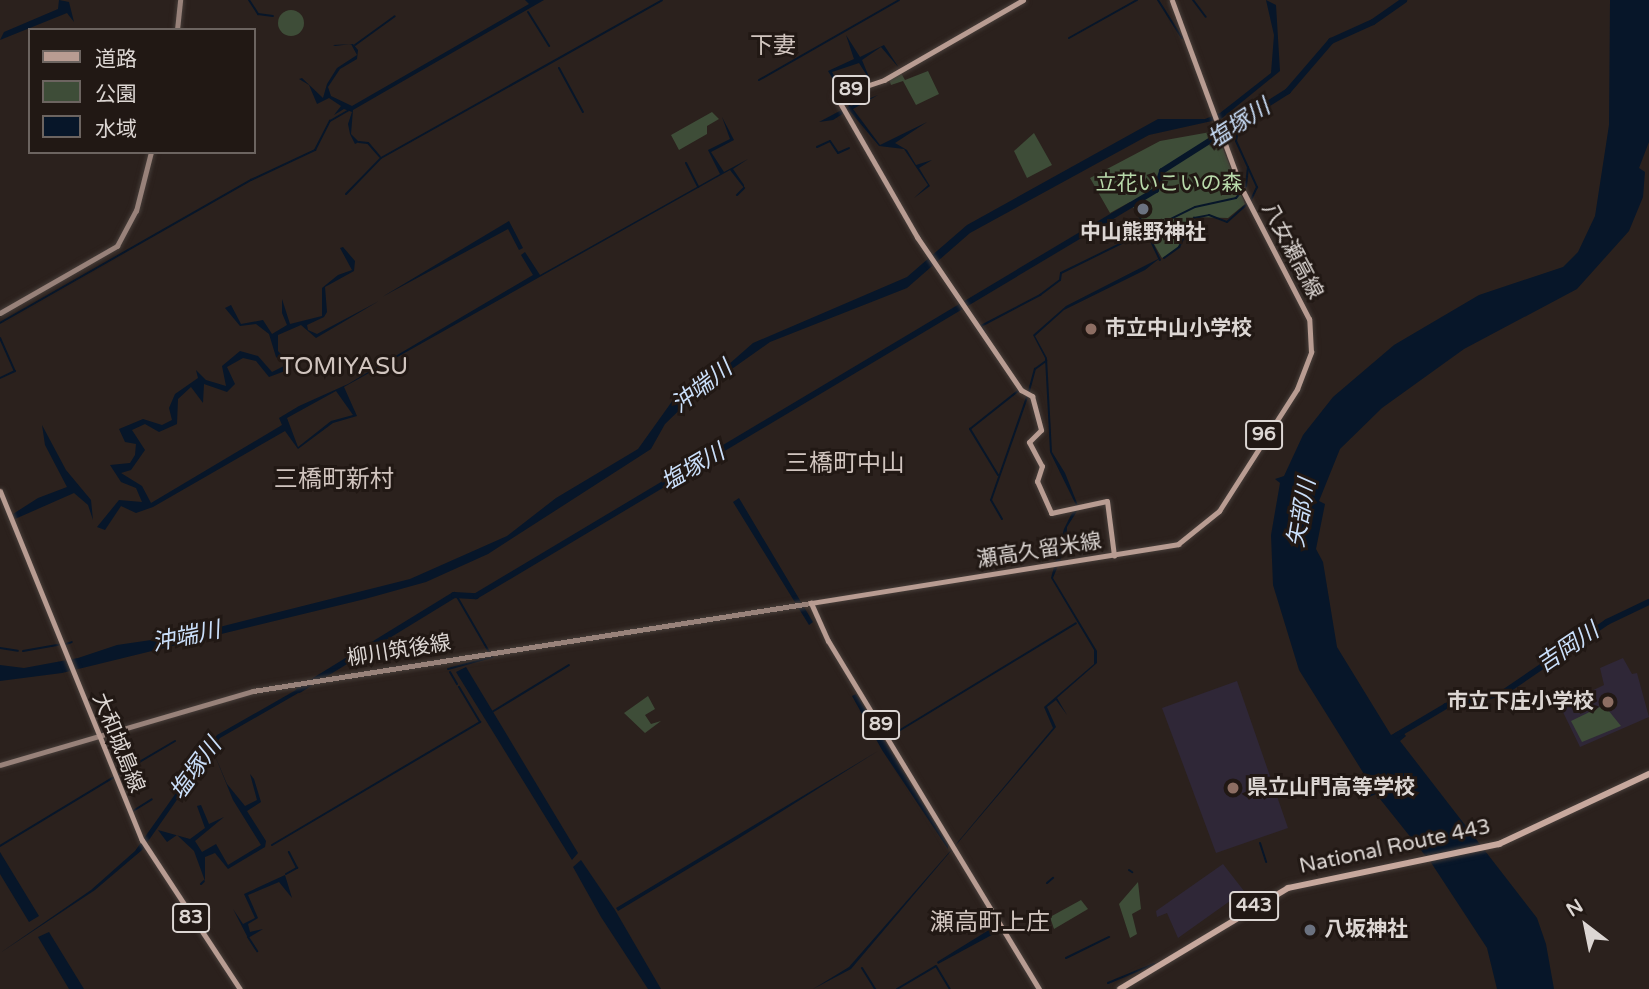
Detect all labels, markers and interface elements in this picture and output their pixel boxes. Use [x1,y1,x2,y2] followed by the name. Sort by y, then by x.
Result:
[28,28,256,154] legend
[750,32,796,60] district label: 下妻
[95,47,137,72] text: 道路
[832,74,870,106] road number: 89
[95,82,137,107] text: 公園
[1203,94,1275,154] water label: 塩塚川
[95,117,137,142] text: 水域
[1096,171,1242,197] park label: 立花いこいの森
[1256,199,1328,303] street label: 八女瀬高線
[1135,201,1151,217] marker: 中山熊野神社
[1080,220,1206,246] place label: 中山熊野神社
[1105,316,1252,342] place label: 市立中山小学校
[1083,321,1099,337] marker: 市立中山小学校
[273,353,415,381] district label: TOMIYASU
[666,355,738,419] water label: 沖端川
[1245,420,1283,450] road number: 96
[656,439,730,497] water label: 塩塚川
[785,450,905,478] district label: 三橋町中山
[274,466,394,494] district label: 三橋町新村
[1282,477,1322,549] water label: 矢部川
[975,529,1103,573] street label: 瀬高久留米線
[149,616,223,658] water label: 沖端川
[1532,617,1604,679] water label: 吉岡川
[345,630,453,672] street label: 柳川筑後線
[1447,689,1594,715] place label: 市立下庄小学校
[87,690,149,796] street label: 大和城島線
[1600,694,1616,710] marker: 市立下庄小学校
[862,710,900,740] road number: 89
[165,733,227,805] water label: 塩塚川
[1247,775,1415,801] place label: 県立山門高等学校
[1225,780,1241,796] marker: 県立山門高等学校
[1297,814,1493,880] street label: National Route 443
[1228,890,1280,922] road number: 443
[1551,891,1621,961] north arrow
[1563,895,1587,922] text: N
[172,902,210,934] road number: 83
[930,909,1050,937] district label: 瀬高町上庄
[1324,917,1408,943] place label: 八坂神社
[1302,922,1318,938] marker: 八坂神社

